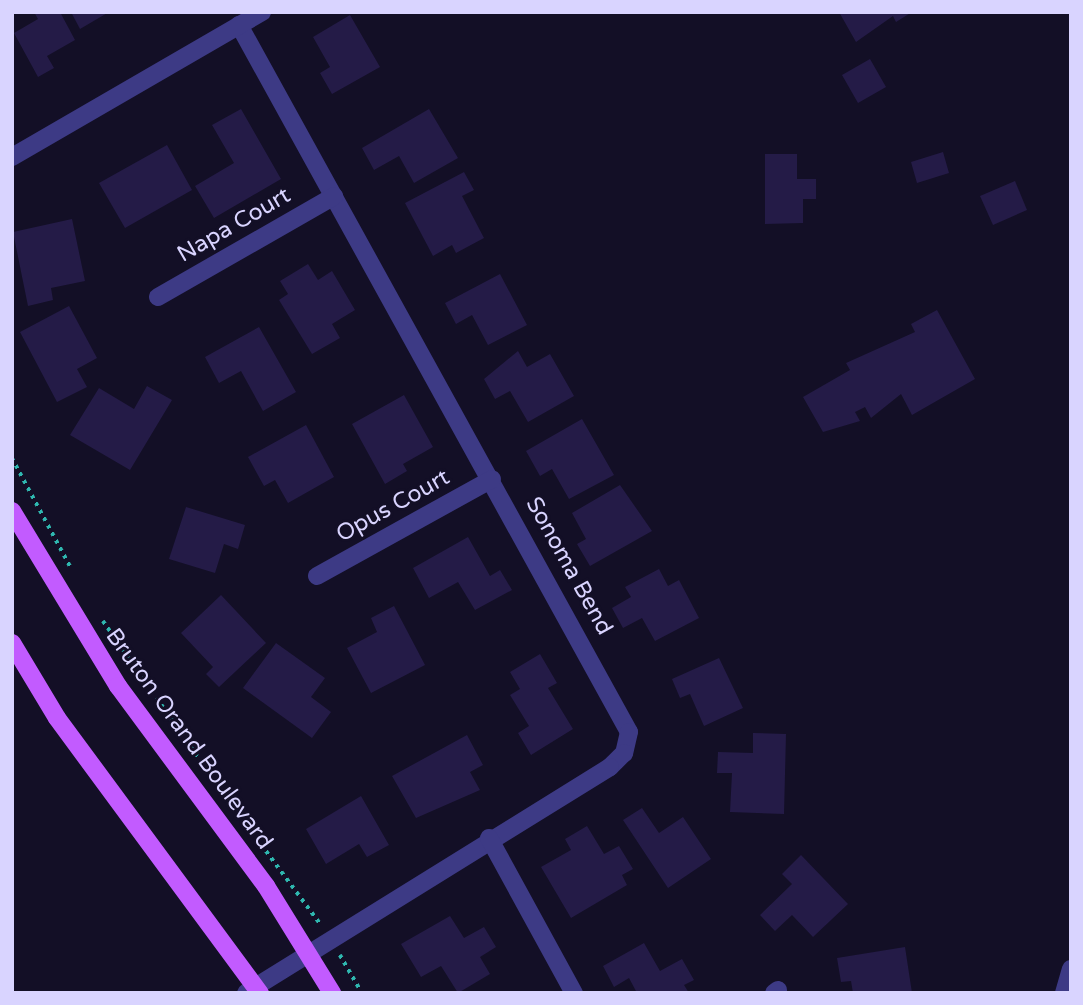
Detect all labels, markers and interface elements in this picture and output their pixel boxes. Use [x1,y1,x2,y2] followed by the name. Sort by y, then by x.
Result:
[173,182,295,268] street label: Napa Court
[332,464,454,548] street label: Opus Court
[520,492,618,640] street label: Sonoma Bend
[100,623,278,855] street label: Bruton Orand Boulevard

